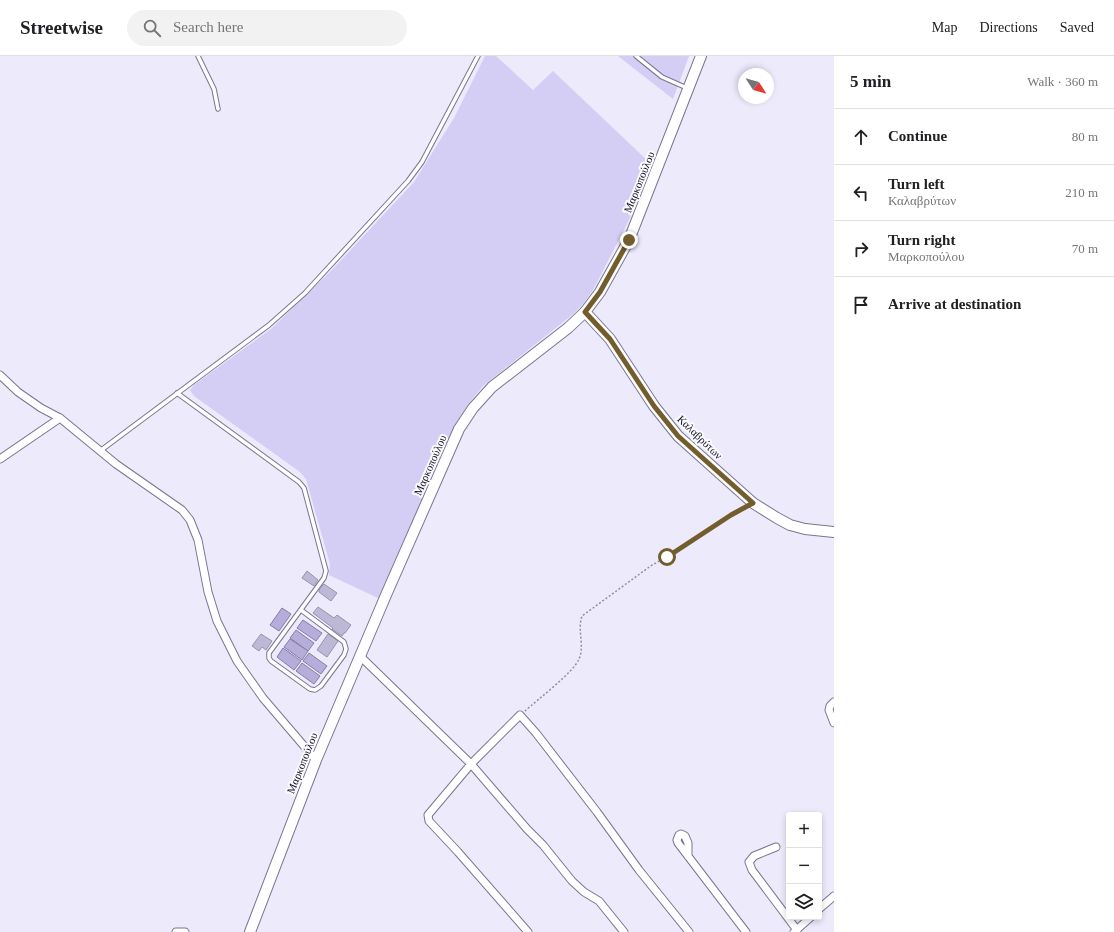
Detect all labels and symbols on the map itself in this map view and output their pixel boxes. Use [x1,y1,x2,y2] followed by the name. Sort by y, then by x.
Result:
[738,68,774,104] north arrow
[621,149,657,214] street label: Μαρκοπούλου
[620,231,638,249] route end
[675,413,725,461] street label: Καλαβρύτων
[411,433,449,497] street label: Μαρκοπούλου
[658,548,676,566] route start
[284,730,320,795] street label: Μαρκοπούλου

